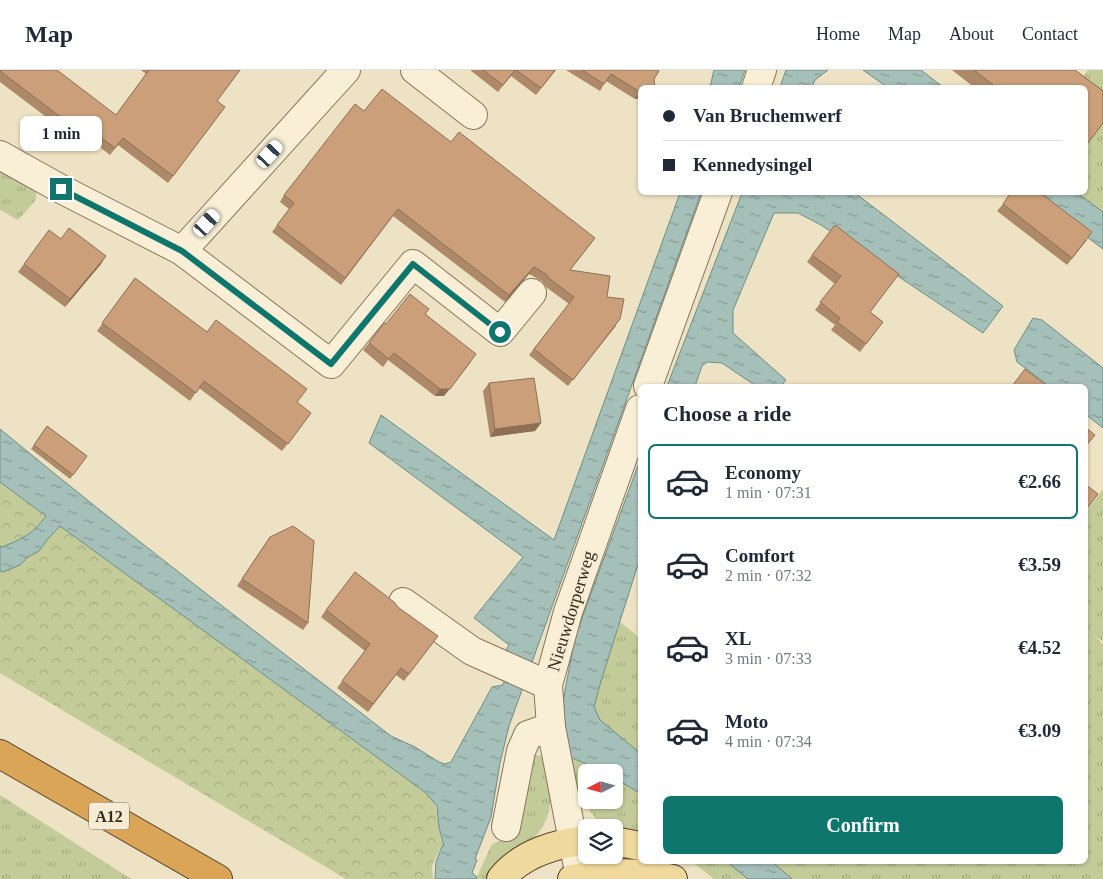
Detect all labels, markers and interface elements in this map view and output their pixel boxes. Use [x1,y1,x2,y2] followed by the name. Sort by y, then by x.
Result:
[25,21,73,47] text: Map
[816,24,860,44] text: Home
[888,24,921,44] text: Map
[949,24,994,44] text: About
[1022,24,1078,44] text: Contact
[693,105,842,126] text: Van Bruchemwerf
[20,116,102,152] callout: 1 min
[42,125,80,142] text: 1 min
[254,138,285,170] car
[693,154,812,175] text: Kennedysingel
[50,178,72,200] route end
[191,207,222,239] car
[489,321,511,343] route start
[663,401,791,426] text: Choose a ride
[665,459,710,504] icon: car
[725,462,801,483] text: Economy
[1018,471,1061,492] text: €2.66
[725,484,812,501] text: 1 min · 07:31
[665,542,710,587] icon: car
[725,545,795,566] text: Comfort
[543,548,599,674] street label: Nieuwdorperweg
[1018,554,1061,575] text: €3.59
[725,567,812,584] text: 2 min · 07:32
[665,625,710,670] icon: car
[725,628,751,649] text: XL
[1018,637,1061,658] text: €4.52
[725,650,812,667] text: 3 min · 07:33
[665,708,710,753] icon: car
[725,711,768,732] text: Moto
[1018,720,1061,741] text: €3.09
[725,733,812,750] text: 4 min · 07:34
[578,764,622,809] north arrow
[578,764,623,864] map controls
[663,796,1063,854] button: Confirm
[89,802,129,829] road number: A12
[578,819,623,864] button: layers

